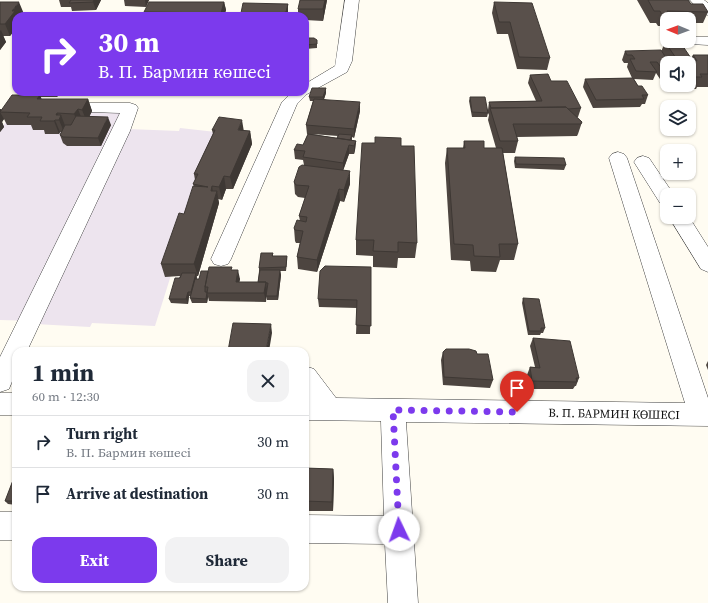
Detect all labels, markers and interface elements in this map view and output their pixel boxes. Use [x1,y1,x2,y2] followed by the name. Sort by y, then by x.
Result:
[660,12,696,48] north arrow
[660,12,696,224] map controls
[98,23,160,61] text: 30 m
[32,28,84,80] icon: right
[660,56,696,92] button: sound
[98,59,271,84] text: В. П. Бармин көшесі
[660,100,696,136] button: layers
[660,144,696,180] button: +
[660,188,696,224] button: −
[32,356,94,389] text: 1 min
[247,360,289,402] button: close
[500,371,534,412] pin
[506,377,528,399] icon: arrive
[32,388,100,405] text: 60 m · 12:30
[548,405,680,423] street label: В. П. БАРМИН КӨШЕСІ
[66,423,138,444] text: Turn right
[32,431,54,453] icon: right
[257,431,289,452] text: 30 m
[66,444,191,461] text: В. П. Бармин көшесі
[32,483,54,505] icon: arrive
[66,483,208,504] text: Arrive at destination
[257,483,289,504] text: 30 m
[378,509,420,551] position arrow
[32,537,157,583] button: Exit
[165,537,289,583] button: Share

